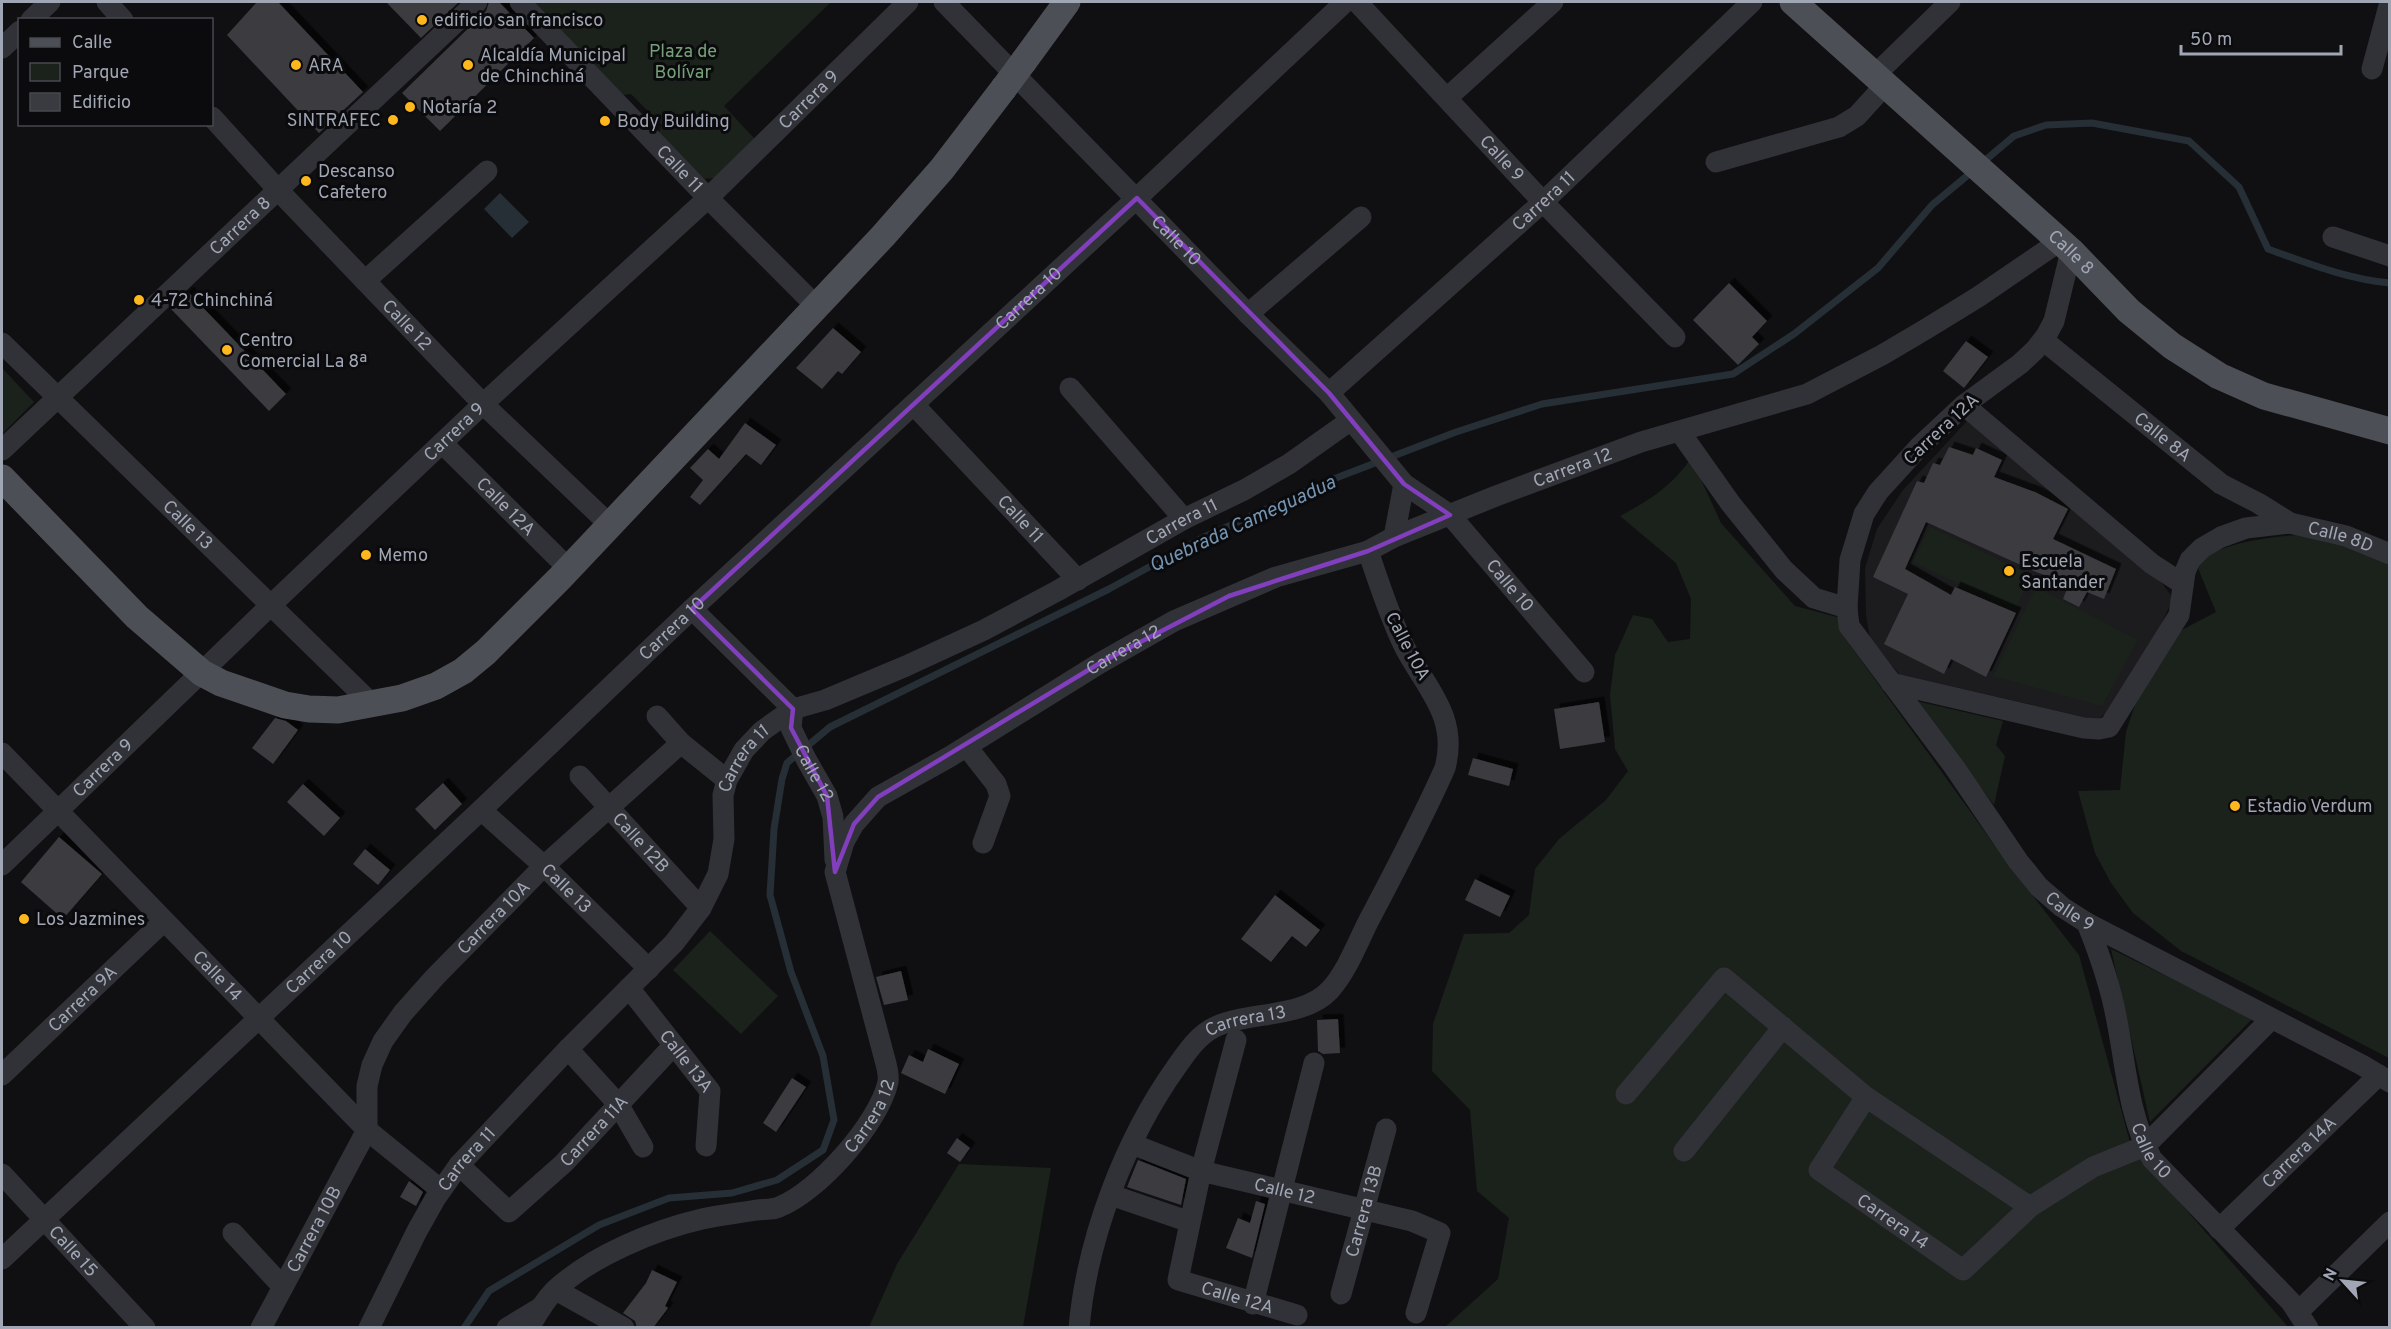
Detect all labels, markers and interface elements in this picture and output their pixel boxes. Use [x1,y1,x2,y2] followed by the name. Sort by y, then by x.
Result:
[434,10,603,33] place label: edificio san francisco
[415,13,429,27] marker: edificio san francisco
[18,18,213,126] legend
[2181,18,2342,56] scale bar
[2190,29,2232,52] text: 50 m
[72,32,112,55] text: Calle
[649,41,717,85] park label: Plaza de Bolívar
[480,45,626,89] place label: Alcaldía Municipal de Chinchiná
[308,55,344,78] place label: ARA
[289,58,303,72] marker: ARA
[461,58,475,72] marker: Alcaldía Municipal de Chinchiná
[72,62,129,85] text: Parque
[774,66,845,135] street label: Carrera 9
[72,92,131,115] text: Edificio
[422,97,497,120] place label: Notaría 2
[403,100,417,114] marker: Notaría 2
[287,110,381,133] place label: SINTRAFEC
[617,111,730,134] place label: Body Building
[386,113,400,127] marker: SINTRAFEC
[598,114,612,128] marker: Body Building
[1474,131,1528,187] street label: Calle 9
[650,141,707,199] street label: Calle 11
[318,161,395,205] place label: Descanso Cafetero
[1508,167,1581,237] street label: Carrera 11
[299,174,313,188] marker: Descanso Cafetero
[205,192,276,261] street label: Carrera 8
[1145,211,1205,272] street label: Calle 10
[2042,226,2098,281] street label: Calle 8
[991,263,1068,336] street label: Carrera 10
[151,290,273,313] place label: 4-72 Chinchiná
[132,293,146,307] marker: 4-72 Chinchiná
[376,295,436,356] street label: Calle 12
[239,330,367,374] place label: Centro Comercial La 8ª
[220,343,234,357] marker: Centro Comercial La 8ª
[1899,389,1985,471] street label: Carrera 12A
[419,398,490,467] street label: Carrera 9
[2128,408,2195,468] street label: Calle 8A
[1530,444,1616,494] street label: Carrera 12
[1145,470,1341,579] water label: Quebrada Cameguadua
[470,473,539,542] street label: Calle 12A
[991,491,1048,549] street label: Calle 11
[1142,494,1222,551] street label: Carrera 11
[157,496,217,556] street label: Calle 13
[2305,517,2376,559] street label: Calle 8D
[378,545,428,568] place label: Memo
[359,548,373,562] marker: Memo
[2021,551,2105,595] place label: Escuela Santander
[1480,555,1538,618] street label: Calle 10
[2002,564,2016,578] marker: Escuela Santander
[635,592,711,666] street label: Carrera 10
[1379,608,1434,685] street label: Calle 10A
[1082,621,1166,682] street label: Carrera 12
[714,720,774,795] street label: Carrera 11
[68,734,139,803] street label: Carrera 9
[788,741,838,807] street label: Calle 12
[2247,796,2372,819] place label: Estadio Verdum
[2228,799,2242,813] marker: Estadio Verdum
[606,808,673,878] street label: Calle 12B
[535,859,596,919] street label: Calle 13
[453,877,536,960] street label: Carrera 10A
[2039,887,2098,938] street label: Calle 9
[36,909,145,932] place label: Los Jazmines
[17,912,31,926] marker: Los Jazmines
[281,926,358,1000] street label: Carrera 10
[187,946,246,1007] street label: Calle 14
[44,961,123,1038] street label: Carrera 9A
[1201,1002,1288,1043] street label: Carrera 13
[653,1026,717,1098] street label: Calle 13A
[840,1077,901,1159] street label: Carrera 12
[556,1091,634,1173] street label: Carrera 11A
[2258,1112,2342,1194] street label: Carrera 14A
[2125,1120,2176,1185] street label: Calle 10
[434,1123,502,1197] street label: Carrera 11
[1342,1163,1389,1260] street label: Carrera 13B
[1251,1174,1317,1211] street label: Calle 12
[283,1183,348,1277] street label: Carrera 10B
[1852,1190,1933,1256] street label: Carrera 14
[43,1221,102,1283] street label: Calle 15
[2313,1251,2373,1311] north arrow
[2320,1265,2343,1285] text: N
[1198,1277,1276,1320] street label: Calle 12A

